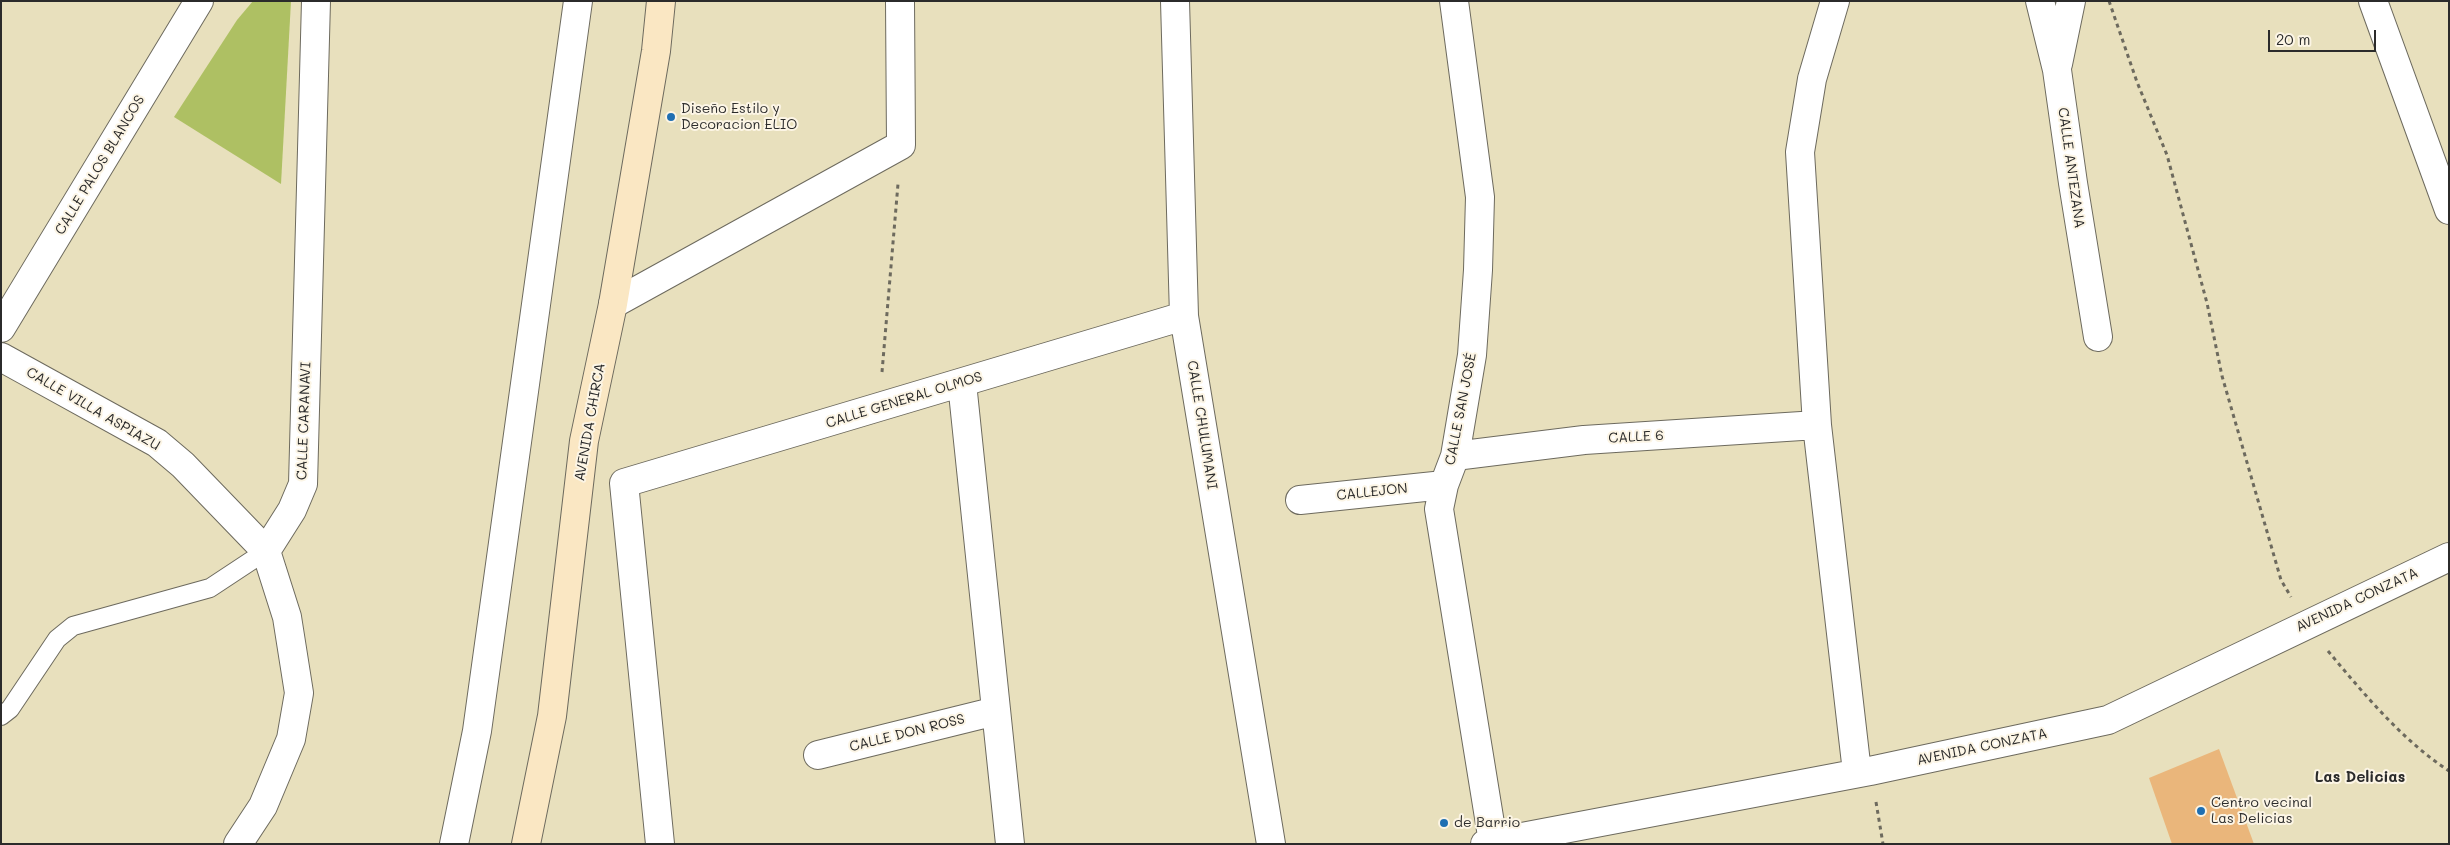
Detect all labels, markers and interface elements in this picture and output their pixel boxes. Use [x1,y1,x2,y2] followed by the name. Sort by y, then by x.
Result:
[2270,20,2378,52] scale bar
[2276,29,2310,49] text: 20 m
[52,92,148,238] street label: CALLE PALOS BLANCOS
[681,101,797,134] place label: Diseño Estilo y Decoracion ELIO
[2054,106,2088,230] street label: CALLE ANTEZANA
[665,111,677,123] marker: Diseño Estilo y Decoracion ELIO
[1442,351,1480,467] street label: CALLE SAN JOSÉ
[1184,359,1220,491] street label: CALLE CHULUMANI
[294,362,314,480] street label: CALLE CARANAVI
[571,362,609,482] street label: AVENIDA CHIRCA
[23,364,163,454] street label: CALLE VILLA ASPIAZU
[824,368,984,432] street label: CALLE GENERAL OLMOS
[1608,427,1664,447] street label: CALLE 6
[1336,480,1408,504] street label: CALLEJON
[2293,564,2421,636] street label: AVENIDA CONZATA
[848,711,966,755] street label: CALLE DON ROSS
[1915,725,2049,769] street label: AVENIDA CONZATA
[2315,768,2405,786] district label: Las Delicias
[2211,795,2312,828] place label: Centro vecinal Las Delicias
[2195,805,2207,817] marker: Centro vecinal Las Delicias
[1454,815,1520,831] place label: de Barrio
[1438,817,1450,829] marker: de Barrio

